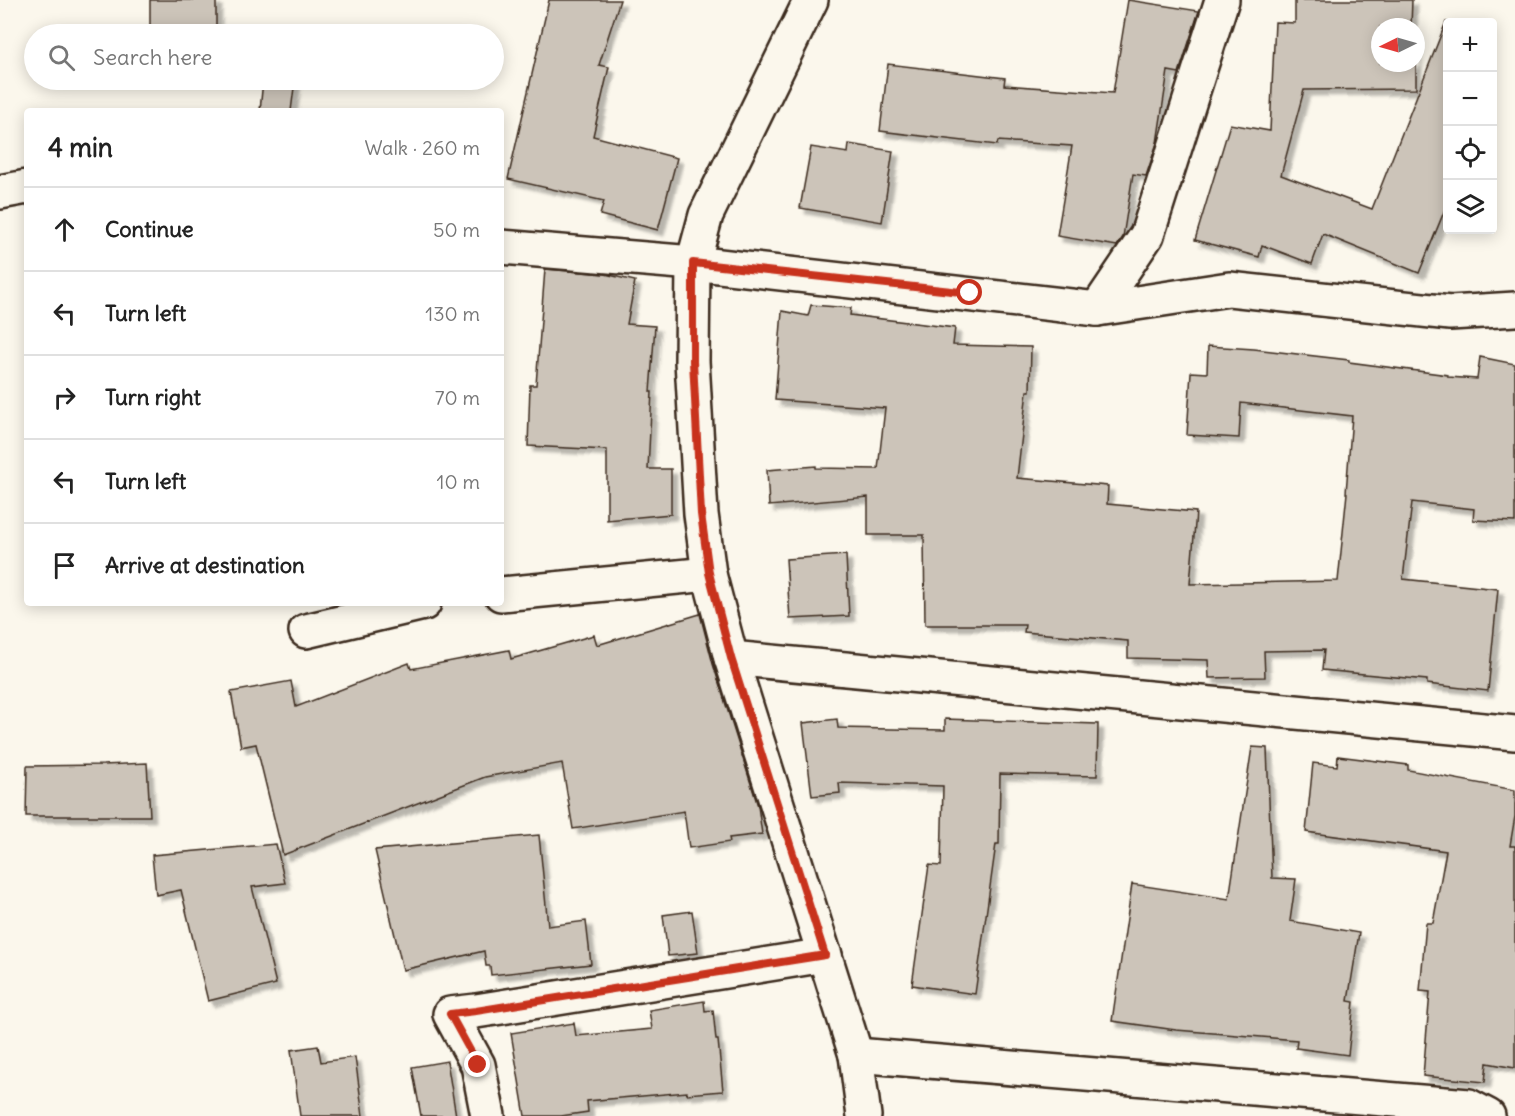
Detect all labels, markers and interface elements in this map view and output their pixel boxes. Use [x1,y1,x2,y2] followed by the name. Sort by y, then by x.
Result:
[1371,18,1425,72] north arrow
[1443,18,1497,234] map controls
[1443,18,1497,72] button: +
[24,24,504,90] search box
[45,41,78,74] icon: search
[93,43,212,71] text: Search here
[1443,72,1497,126] button: −
[1443,126,1497,180] button: locate
[48,131,113,164] text: 4 min
[364,135,480,160] text: Walk · 260 m
[1443,180,1497,234] button: layers
[48,213,81,246] icon: ahead
[105,215,194,243] text: Continue
[433,217,480,242] text: 50 m
[956,279,982,305] route start
[48,297,81,330] icon: left
[105,299,186,327] text: Turn left
[425,301,480,326] text: 130 m
[48,381,81,414] icon: right
[105,383,201,411] text: Turn right
[435,385,480,410] text: 70 m
[48,465,81,498] icon: left
[105,467,186,495] text: Turn left
[437,469,480,494] text: 10 m
[48,549,81,582] icon: arrive
[105,551,305,579] text: Arrive at destination
[464,1051,490,1077] route end

